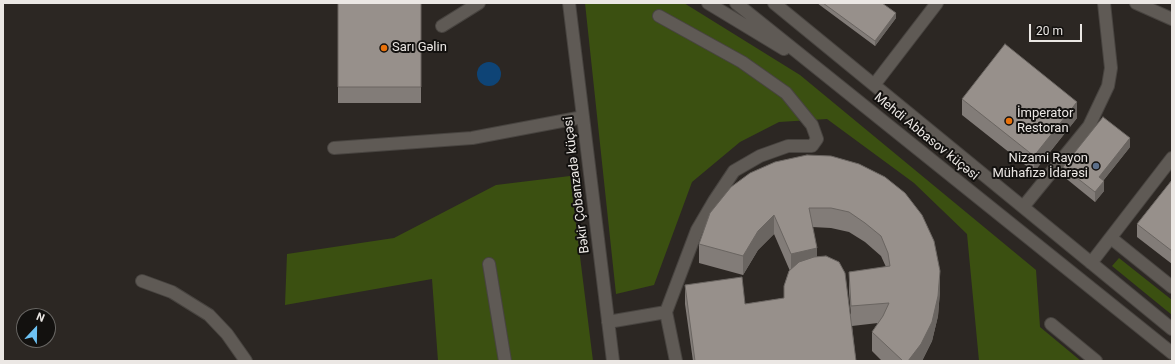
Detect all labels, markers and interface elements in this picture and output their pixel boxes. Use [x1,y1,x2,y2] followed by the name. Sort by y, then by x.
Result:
[1031,16,1084,42] scale bar
[1036,24,1063,38] text: 20 m
[392,40,447,56] place label: Sarı Gəlin
[379,43,389,53] marker: Sarı Gəlin
[871,90,981,184] street label: Mehdi Abbasov küçəsi
[1017,106,1073,137] place label: İmperator Restoran
[561,116,593,254] street label: Bəkir Çobanzadə küçəsi
[1004,116,1014,126] marker: İmperator Restoran
[992,151,1088,182] place label: Nizami Rayon Mühafizə İdarəsi
[1091,161,1101,171] marker: Nizami Rayon Mühafizə İdarəsi
[16,308,56,348] north arrow
[34,310,46,325] text: N

